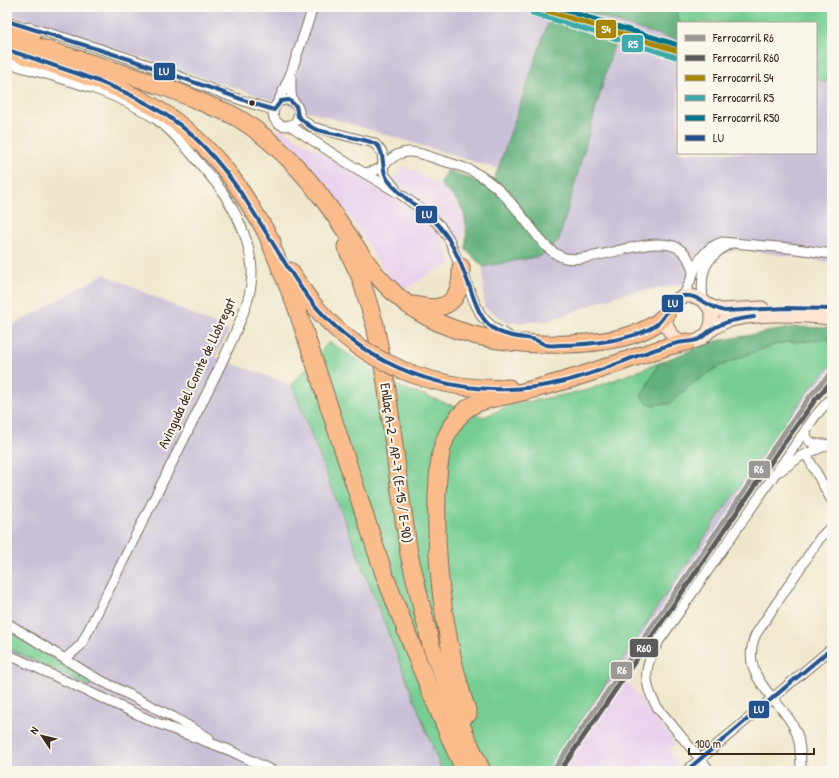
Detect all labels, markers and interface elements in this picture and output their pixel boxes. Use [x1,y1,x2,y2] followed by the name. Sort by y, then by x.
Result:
[595,19,617,39] line badge: S4
[601,22,611,36] text: S4
[677,22,817,154] legend
[712,29,774,46] text: Ferrocarril R6
[621,34,644,53] line badge: R5
[628,37,638,51] text: R5
[712,49,779,66] text: Ferrocarril R60
[153,62,176,81] line badge: LU
[159,64,169,78] text: LU
[712,69,774,86] text: Ferrocarril S4
[712,89,774,106] text: Ferrocarril R5
[247,98,257,108] unlabelled marker
[712,109,780,126] text: Ferrocarril R50
[713,129,724,146] text: LU
[415,205,438,224] line badge: LU
[422,207,432,221] text: LU
[153,294,240,452] street label: Avinguda del Comte de Llobregat
[661,294,684,313] line badge: LU
[668,296,678,310] text: LU
[376,382,418,544] street label: Enllaç A-2 - AP-7 (E-15 / E-90)
[748,460,771,479] line badge: R6
[754,462,764,476] text: R6
[629,638,659,658] line badge: R60
[637,641,651,655] text: R60
[610,661,633,680] line badge: R6
[617,663,627,677] text: R6
[748,700,770,719] line badge: LU
[754,702,764,716] text: LU
[22,716,62,756] north arrow
[26,724,41,737] text: N
[689,730,814,756] scale bar
[695,735,721,752] text: 100 m

